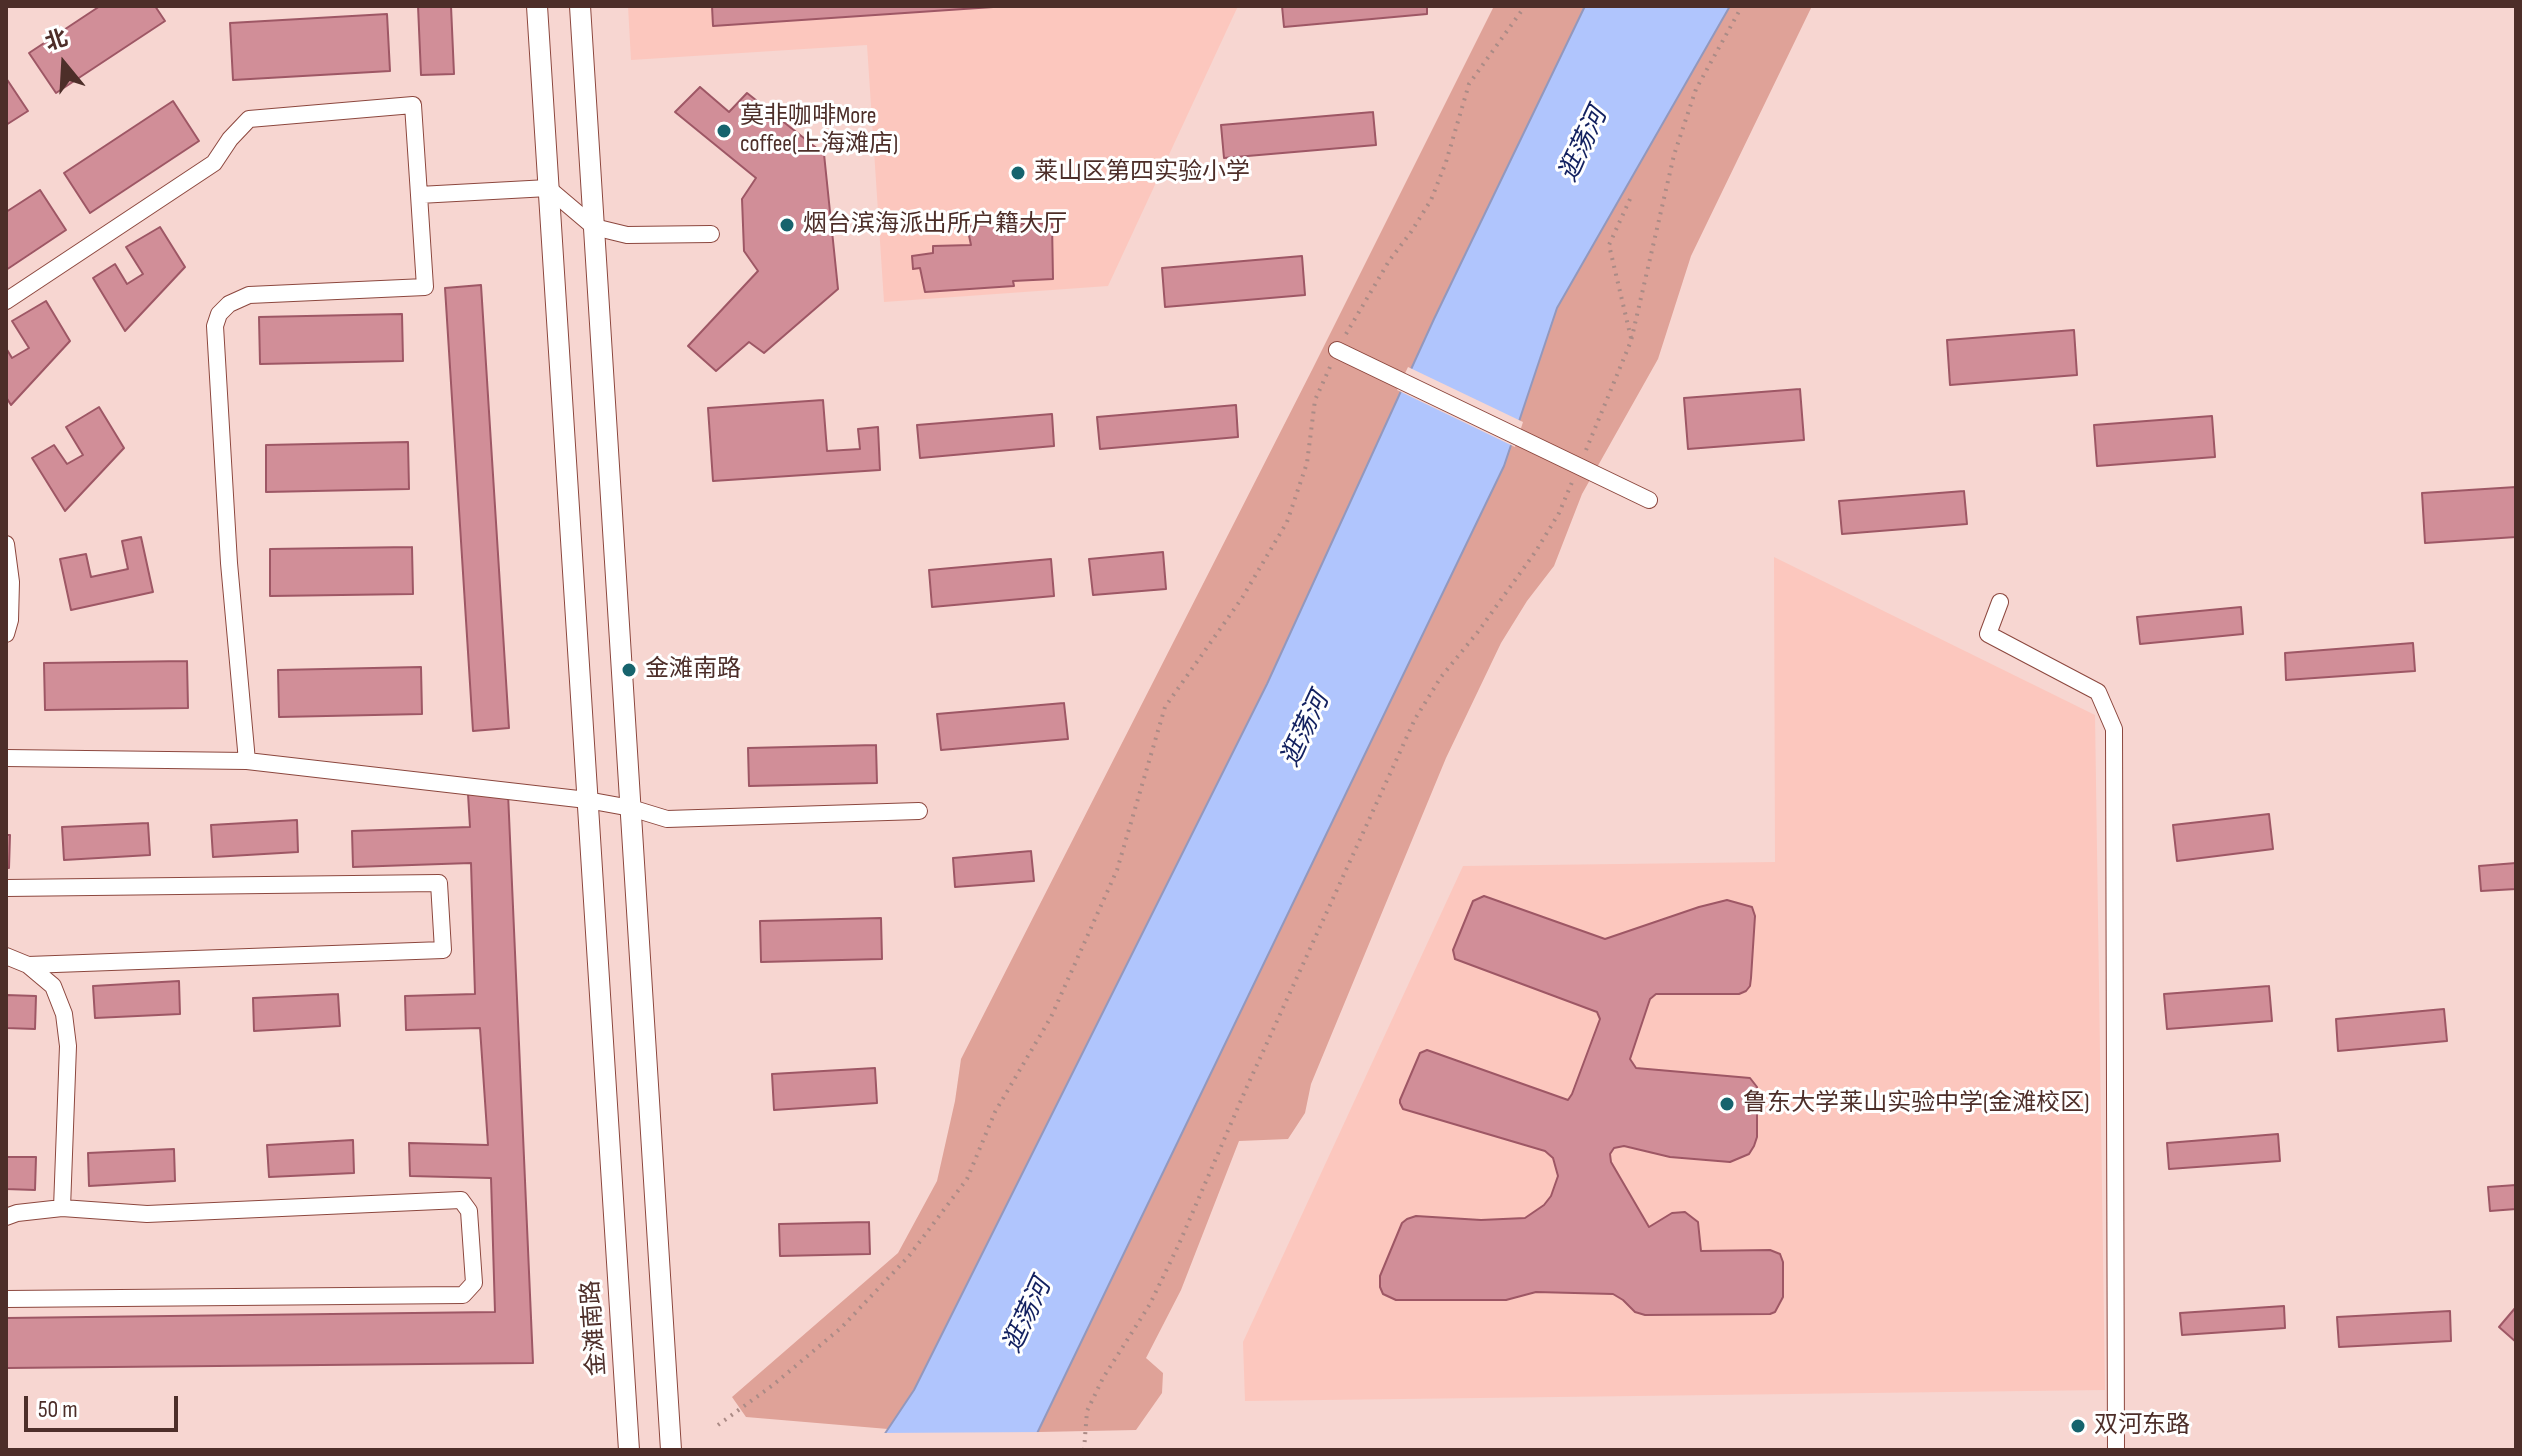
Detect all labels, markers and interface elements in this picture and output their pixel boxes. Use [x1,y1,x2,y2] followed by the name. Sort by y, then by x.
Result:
[24,24,104,104] north arrow
[42,24,71,57] text: 北
[740,103,898,159] place label: 莫非咖啡More coffee(上海滩店)
[1553,103,1615,187] water label: 逛荡河
[715,122,733,140] marker: 莫非咖啡More coffee(上海滩店)
[1034,159,1250,187] place label: 莱山区第四实验小学
[1009,164,1027,182] marker: 莱山区第四实验小学
[803,211,1067,239] place label: 烟台滨海派出所户籍大厅
[778,216,796,234] marker: 烟台滨海派出所户籍大厅
[645,656,741,684] place label: 金滩南路
[620,661,638,679] marker: 金滩南路
[1275,688,1337,772] water label: 逛荡河
[1743,1090,2089,1118] place label: 鲁东大学莱山实验中学(金滩校区)
[1718,1095,1736,1113] marker: 鲁东大学莱山实验中学(金滩校区)
[997,1274,1059,1358] water label: 逛荡河
[577,1279,613,1377] street label: 金滩南路
[28,1380,182,1430] scale bar
[38,1395,78,1424] text: 50 m
[2094,1412,2190,1440] place label: 双河东路
[2069,1417,2087,1435] marker: 双河东路

